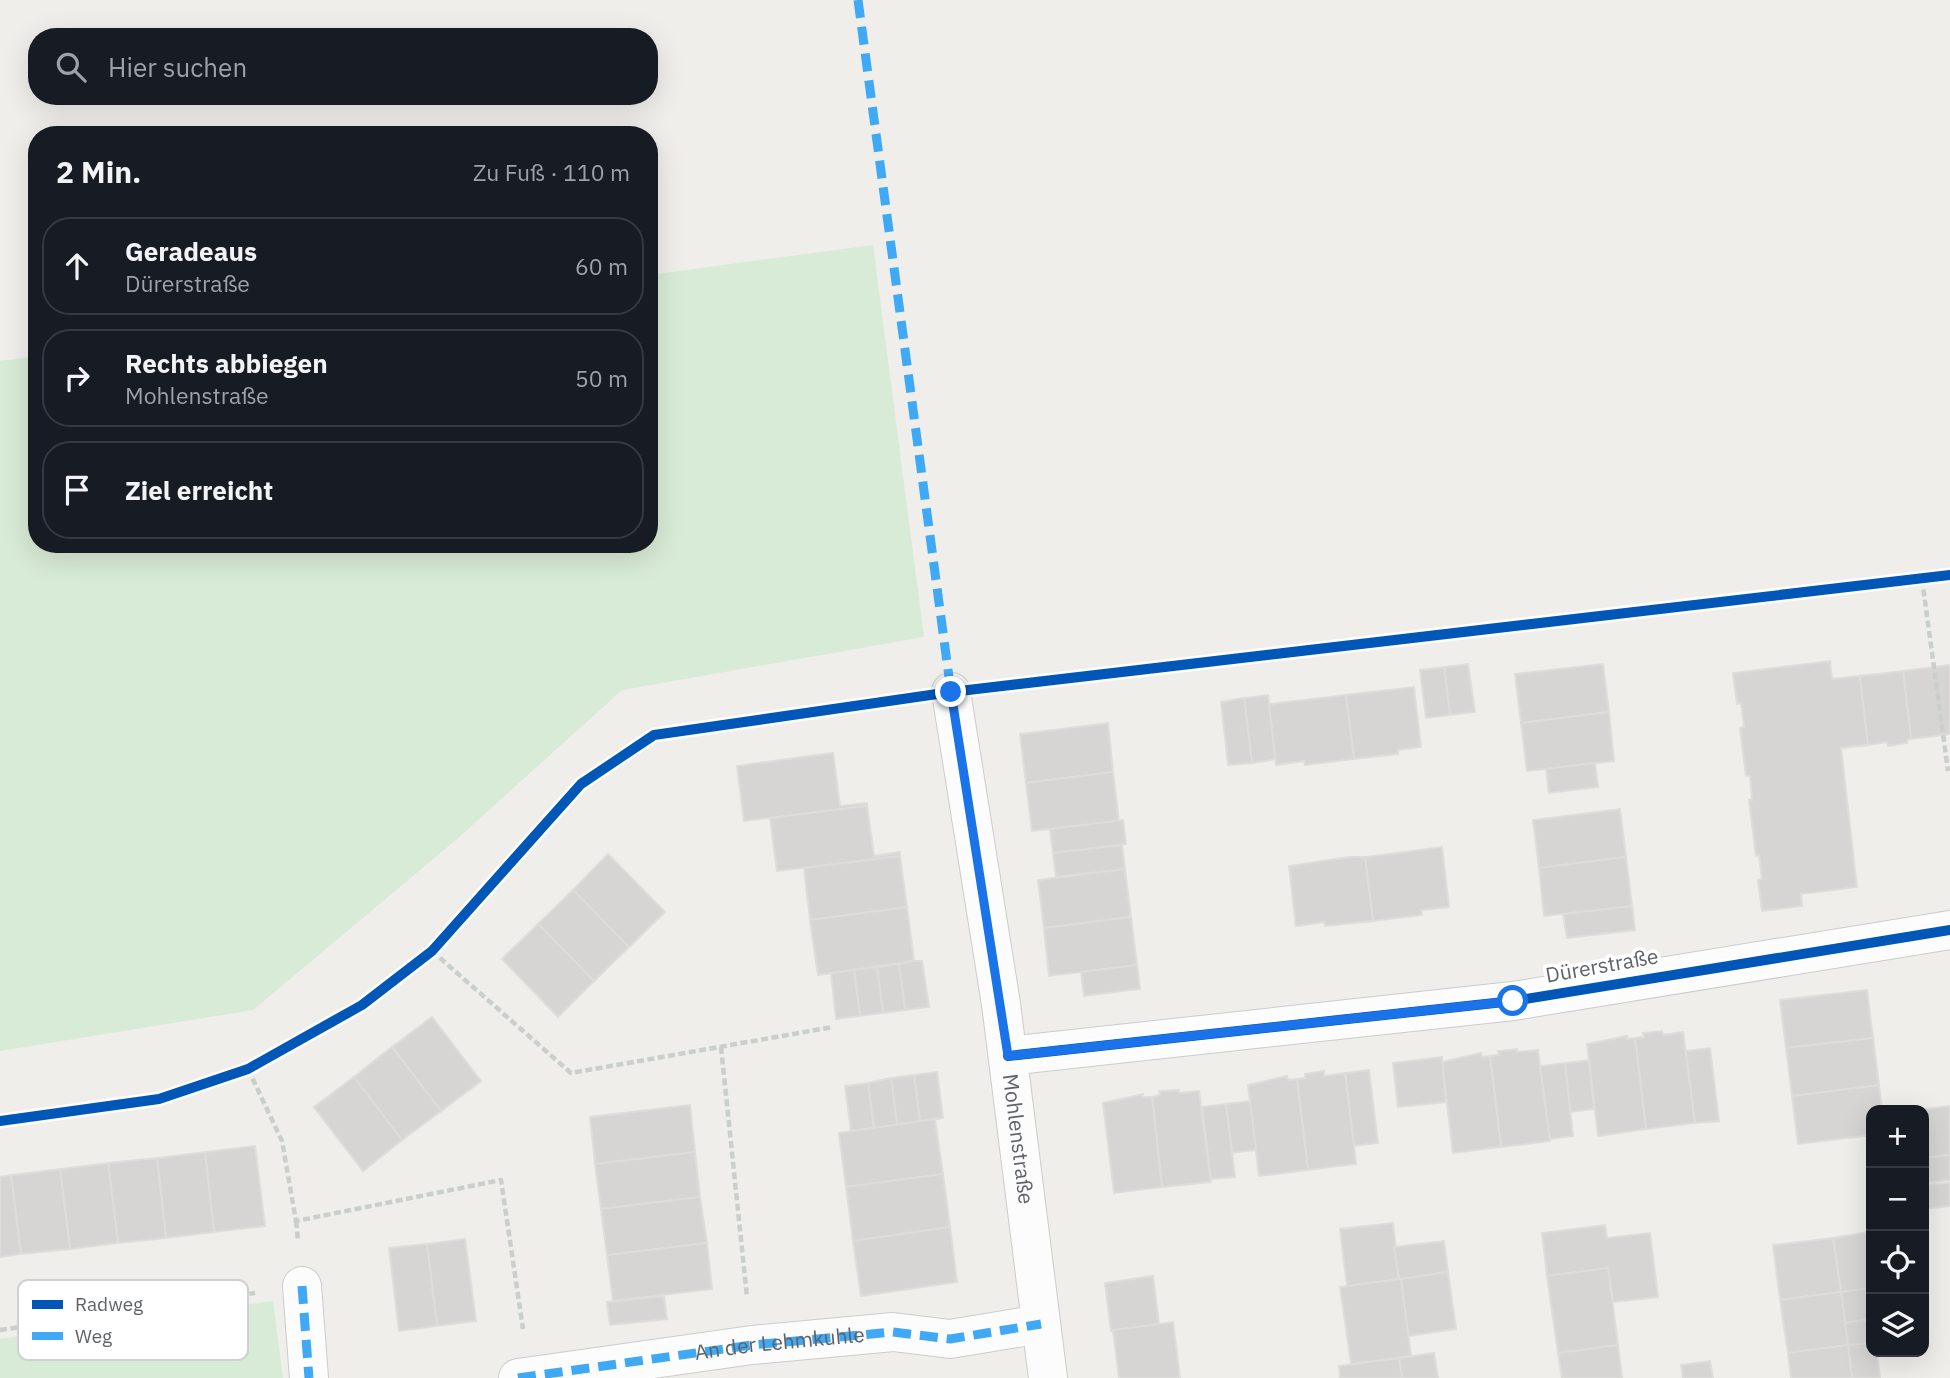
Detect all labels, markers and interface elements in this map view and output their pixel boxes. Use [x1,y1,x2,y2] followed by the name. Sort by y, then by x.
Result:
[28,28,658,105] search box
[52,48,90,86] icon: search
[108,50,247,84] text: Hier suchen
[56,152,141,191] text: 2 Min.
[473,157,630,187] text: Zu Fuß · 110 m
[125,234,257,268] text: Geradeaus
[58,247,96,285] icon: ahead
[575,251,628,281] text: 60 m
[125,268,250,298] text: Dürerstraße
[125,346,328,380] text: Rechts abbiegen
[58,359,96,397] icon: right
[575,363,628,393] text: 50 m
[125,380,269,410] text: Mohlenstraße
[58,471,96,509] icon: arrive
[125,473,273,507] text: Ziel erreicht
[935,676,966,707] route end
[1543,941,1660,989] street label: Dürerstraße
[1497,985,1528,1016] route start
[997,1072,1041,1206] street label: Mohlenstraße
[1866,1105,1929,1357] map controls
[1866,1105,1929,1168] button: +
[1866,1168,1929,1231] button: −
[1866,1231,1929,1294] button: locate
[18,1280,248,1360] legend
[75,1292,143,1316] text: Radweg
[1866,1294,1929,1357] button: layers
[693,1320,866,1366] street label: An der Lehmkuhle
[75,1324,112,1348] text: Weg

